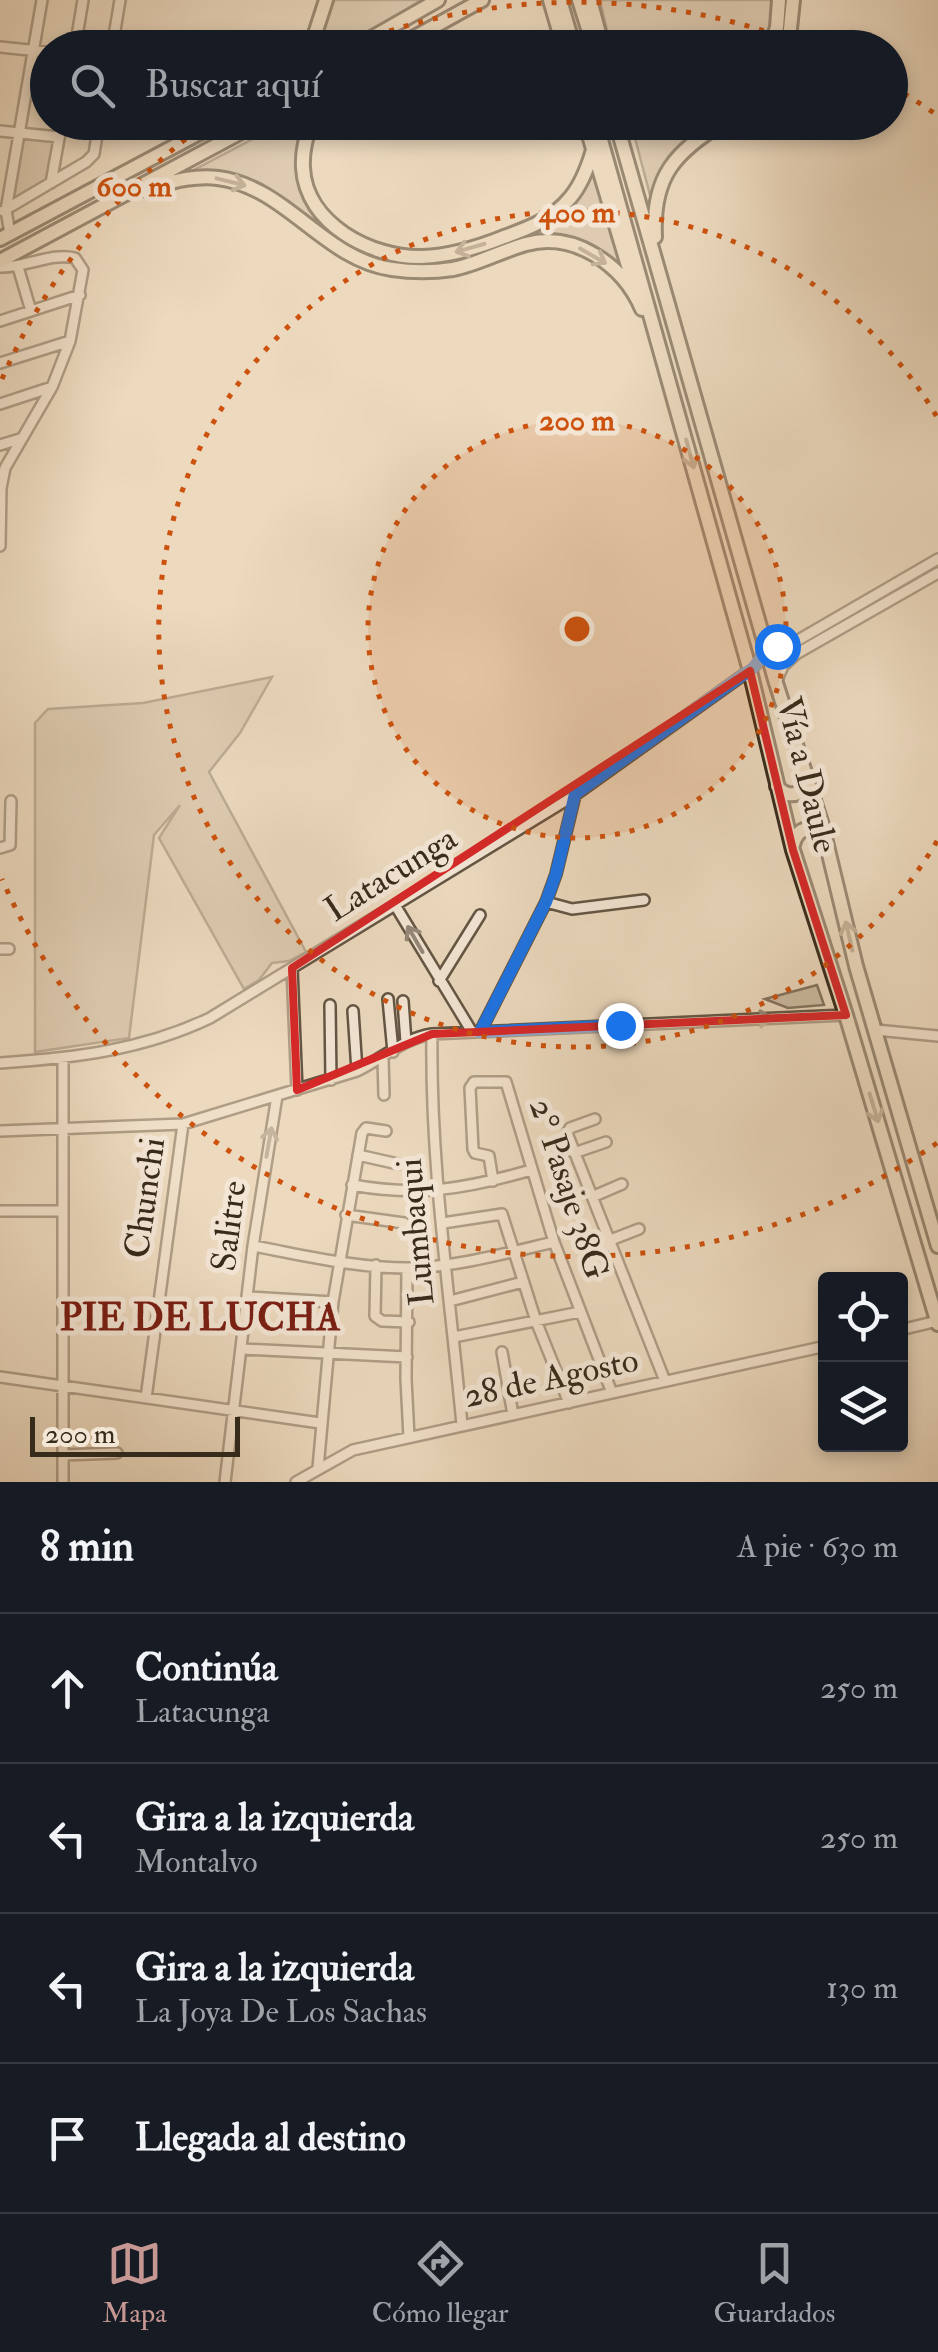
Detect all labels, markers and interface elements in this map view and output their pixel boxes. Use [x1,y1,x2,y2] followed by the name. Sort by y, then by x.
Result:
[30,30,908,140] search box
[65,58,120,113] icon: search
[145,61,321,109] text: Buscar aquí
[96,168,172,205] text: 600 m
[215,173,246,192] one-way arrow
[538,194,616,231] text: 400 m
[455,239,487,258] one-way arrow
[578,246,607,266] one-way arrow
[539,402,615,439] text: 200 m
[682,438,700,469] one-way arrow
[559,611,595,647] centre of rings
[755,624,801,670] route start
[766,692,848,858] street label: Vía a Daule
[317,816,466,932] street label: Latacunga
[839,921,857,953] one-way arrow
[405,925,425,954] one-way arrow
[598,1003,644,1049] route end
[741,1009,773,1028] one-way arrow
[866,1092,884,1123] one-way arrow
[519,1093,619,1285] street label: 2° Pasaje 38G
[260,1127,279,1159] one-way arrow
[115,1135,175,1261] street label: Chunchi
[388,1156,444,1308] street label: Lumbaqui
[202,1178,256,1274] street label: Salitre
[818,1272,908,1452] map controls
[818,1272,908,1362] button: locate
[60,1294,341,1342] district label: PIE DE LUCHA
[460,1338,642,1418] street label: 28 de Agosto
[818,1362,908,1452] button: layers
[30,1412,240,1456] scale bar
[45,1417,116,1452] text: 200 m
[40,1521,134,1573] text: 8 min
[737,1527,898,1567] text: A pie · 630 m
[135,1644,278,1692] text: Continúa
[40,1661,95,1716] icon: ahead
[820,1668,898,1708] text: 250 m
[135,1692,270,1732] text: Latacunga
[135,1794,414,1842] text: Gira a la izquierda
[40,1811,95,1866] icon: left
[820,1818,898,1858] text: 250 m
[135,1842,258,1882] text: Montalvo
[135,1944,414,1992] text: Gira a la izquierda
[40,1961,95,2016] icon: left
[826,1968,898,2008] text: 130 m
[135,1992,427,2032] text: La Joya De Los Sachas
[40,2111,95,2166] icon: arrive
[135,2114,406,2162] text: Llegada al destino
[103,2236,167,2331] tab: Mapa
[372,2236,508,2331] tab: Cómo llegar
[713,2236,835,2331] tab: Guardados

